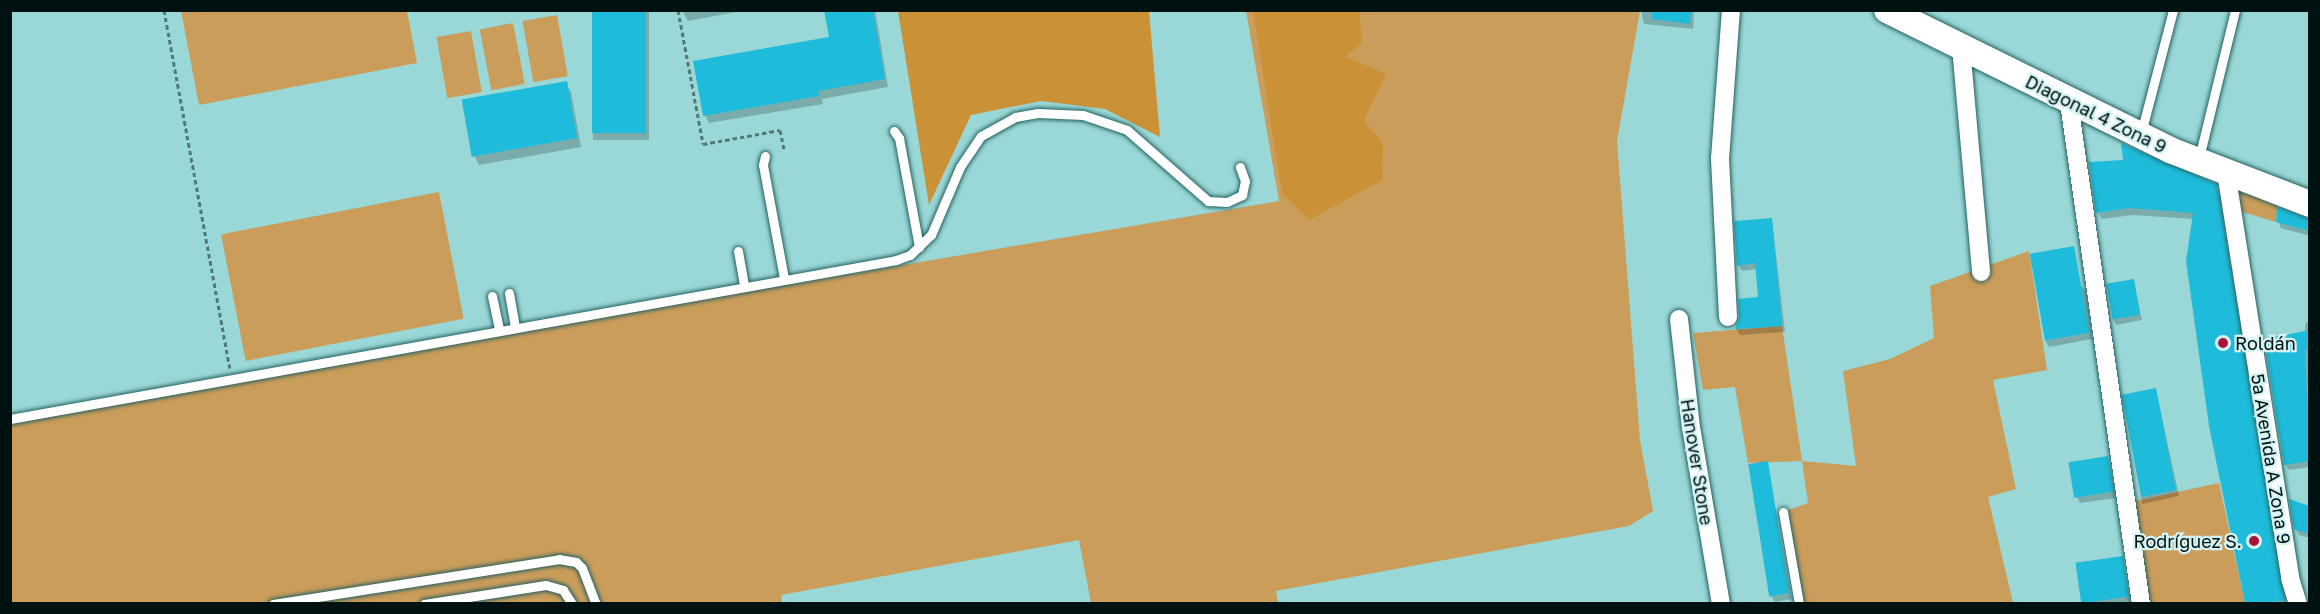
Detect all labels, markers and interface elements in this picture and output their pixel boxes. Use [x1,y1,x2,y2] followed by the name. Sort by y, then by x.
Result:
[2022,70,2170,158] street label: Diagonal 4 Zona 9
[2235,332,2296,354] place label: Roldán
[2216,336,2230,350] marker: Roldán
[2247,372,2295,546] street label: 5a Avenida A Zona 9
[1676,397,1718,527] street label: Hanover Stone
[2133,530,2242,552] place label: Rodríguez S.
[2247,534,2261,548] marker: Rodríguez S.

